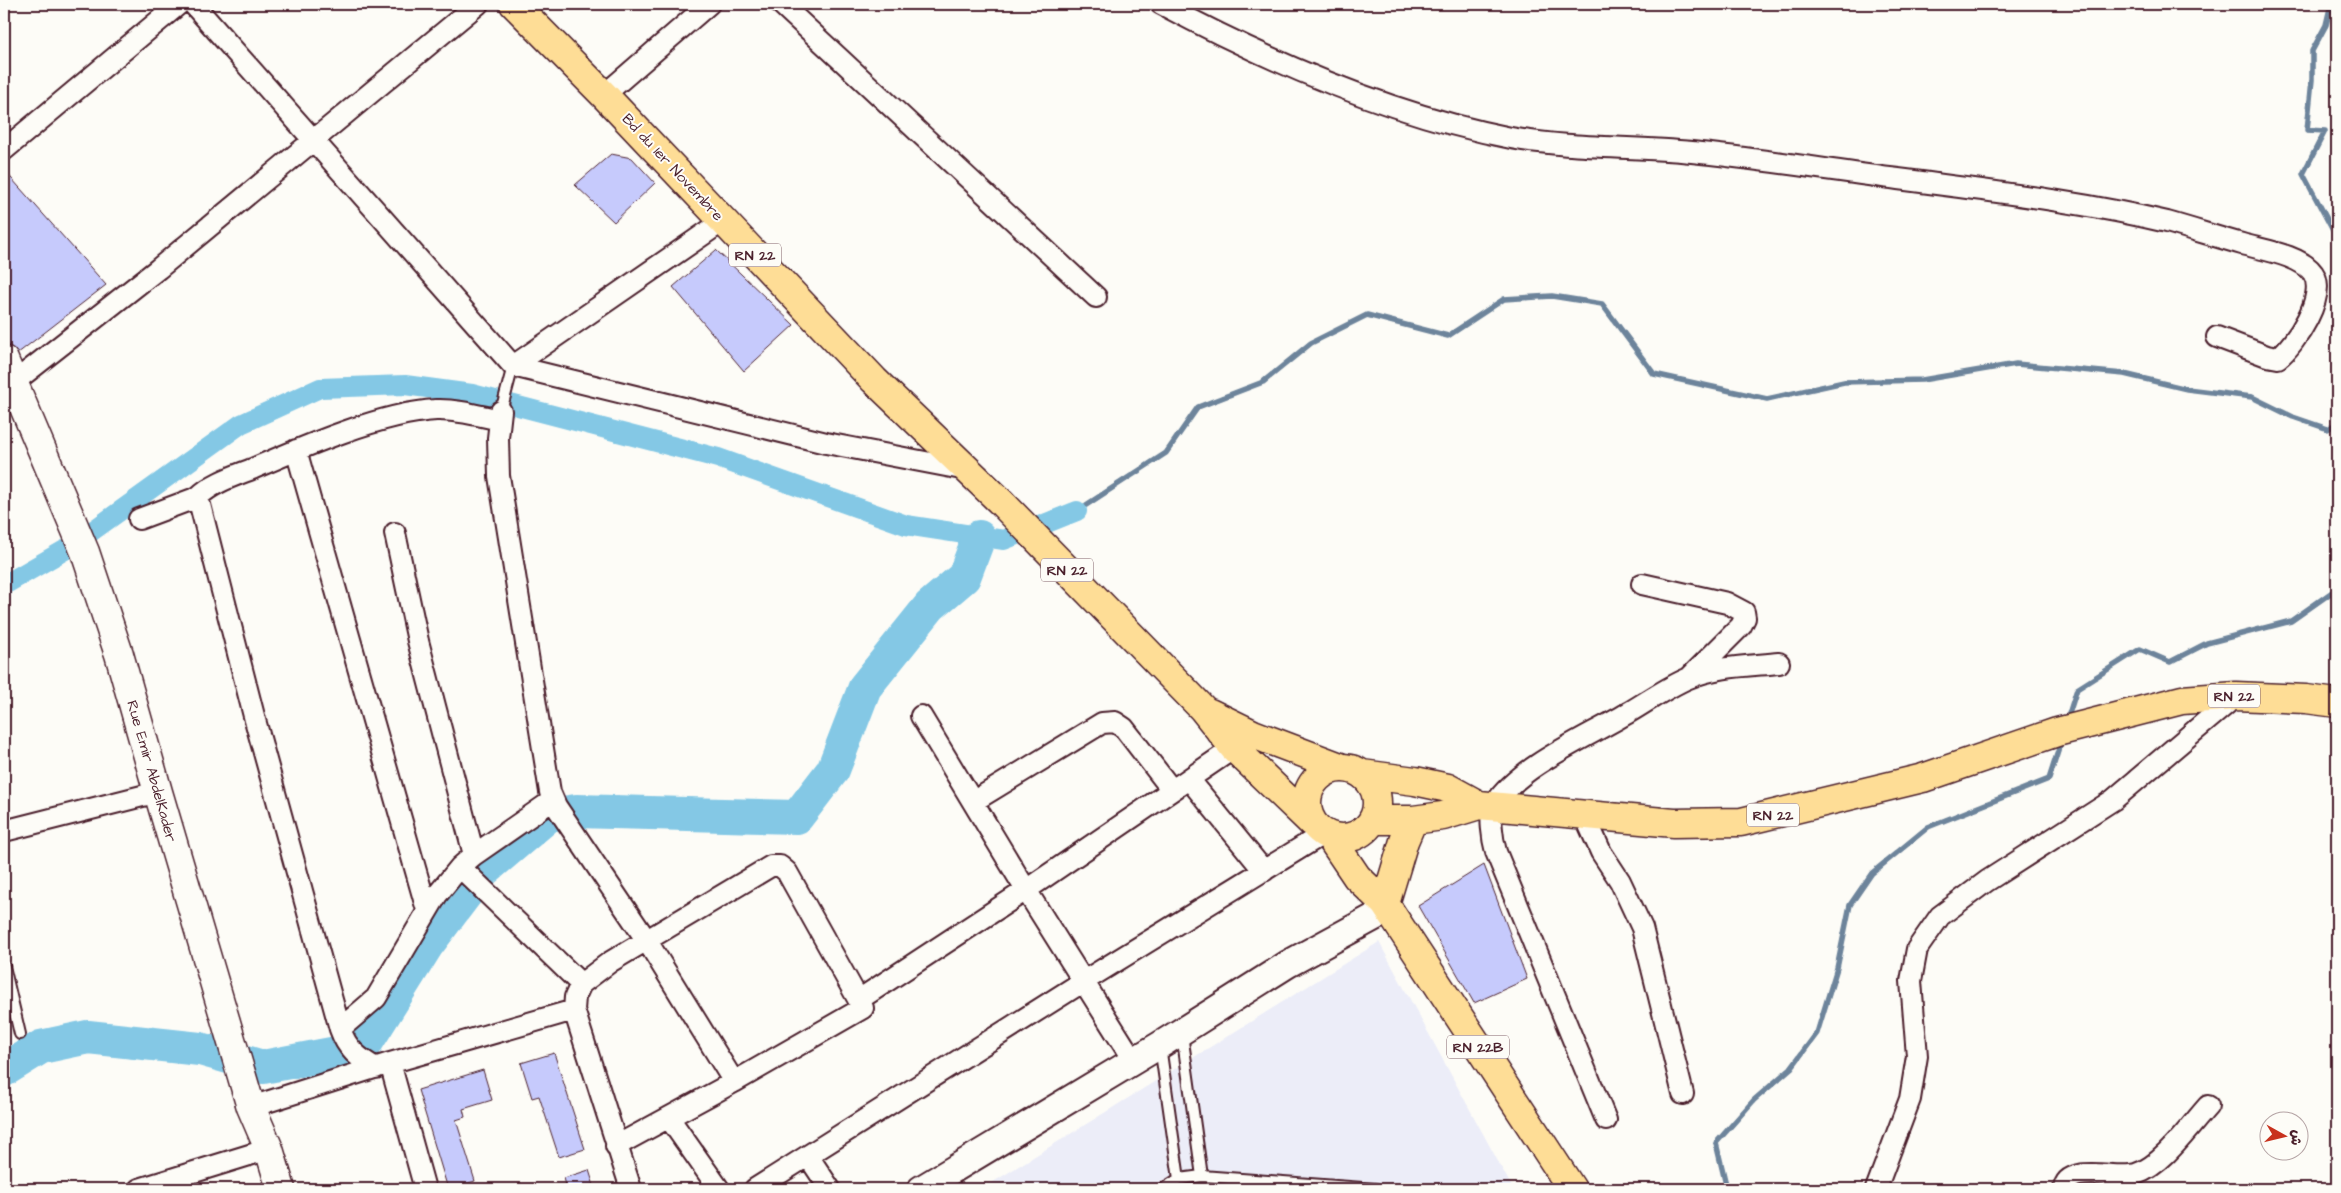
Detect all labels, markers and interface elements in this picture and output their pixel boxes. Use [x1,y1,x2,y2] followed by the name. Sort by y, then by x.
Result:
[617,109,728,226] street label: Bd du 1er Novembre
[729,244,781,266] road number: RN 22
[1041,558,1093,582] road number: RN 22
[2208,684,2260,708] road number: RN 22
[121,698,182,844] street label: Rue Emir AbdelKader
[1747,804,1799,826] road number: RN 22
[1447,1036,1509,1058] road number: RN 22B
[2258,1110,2308,1160] north arrow
[2285,1129,2307,1147] text: ش

